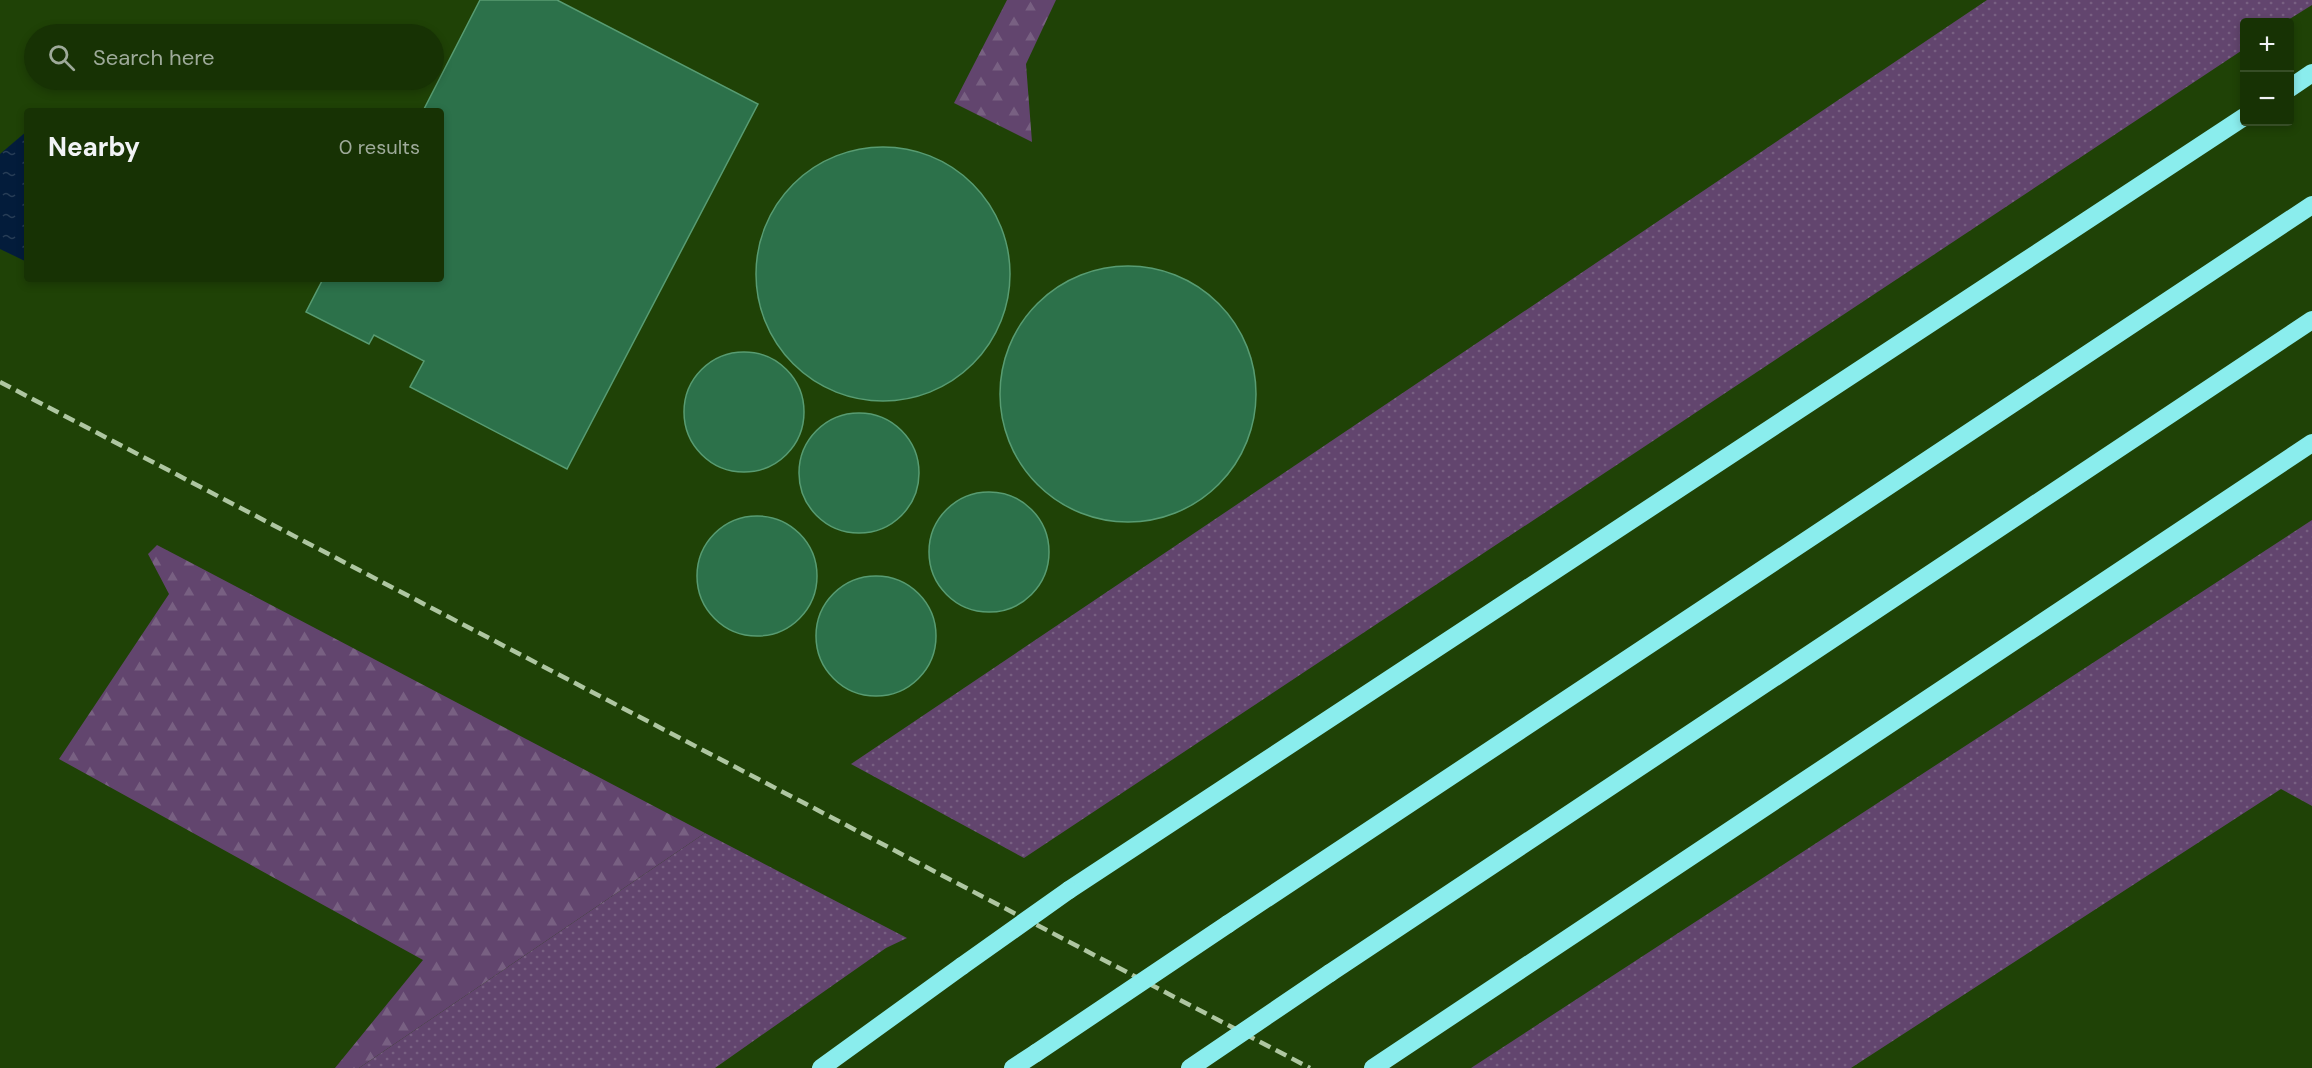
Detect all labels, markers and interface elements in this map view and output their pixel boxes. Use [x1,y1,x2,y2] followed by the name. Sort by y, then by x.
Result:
[2240,18,2294,126] map controls
[2240,18,2294,72] button: +
[24,24,444,90] search box
[45,41,78,74] icon: search
[93,43,214,72] text: Search here
[2240,72,2294,126] button: −
[48,130,140,164] text: Nearby
[339,134,420,160] text: 0 results

